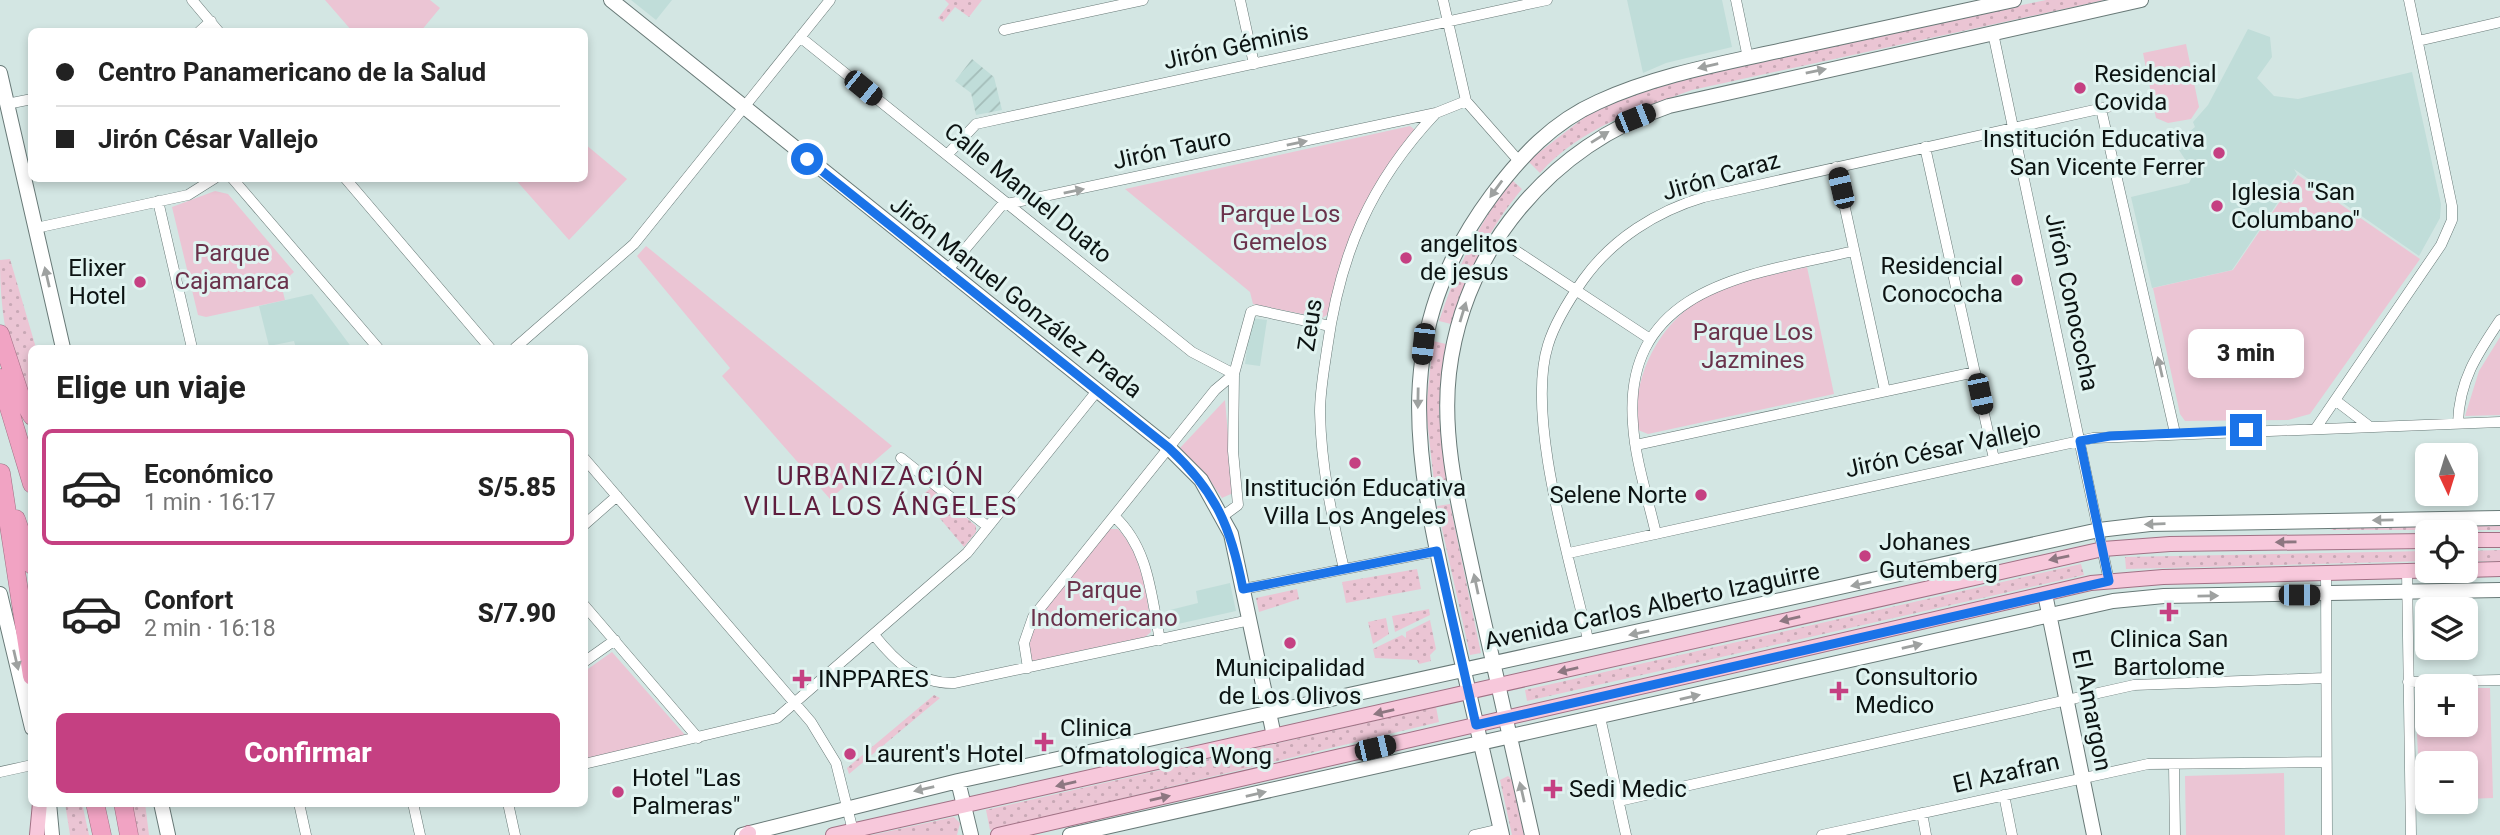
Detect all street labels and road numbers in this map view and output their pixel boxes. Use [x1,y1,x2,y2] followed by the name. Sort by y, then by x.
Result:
[1161,17,1311,75] street label: Jirón Géminis
[939,117,1117,269] street label: Calle Manuel Duato
[1110,123,1234,175] street label: Jirón Tauro
[1659,146,1783,206] street label: Jirón Caraz
[884,190,1148,404] street label: Jirón Manuel González Prada
[2039,210,2105,394] street label: Jirón Conococha
[1292,297,1328,353] street label: Zeus
[1843,415,2043,483] street label: Jirón César Vallejo
[1482,557,1822,655] street label: Avenida Carlos Alberto Izaguirre
[2066,647,2118,773] street label: El Amargon
[1950,747,2062,799] street label: El Azafran

